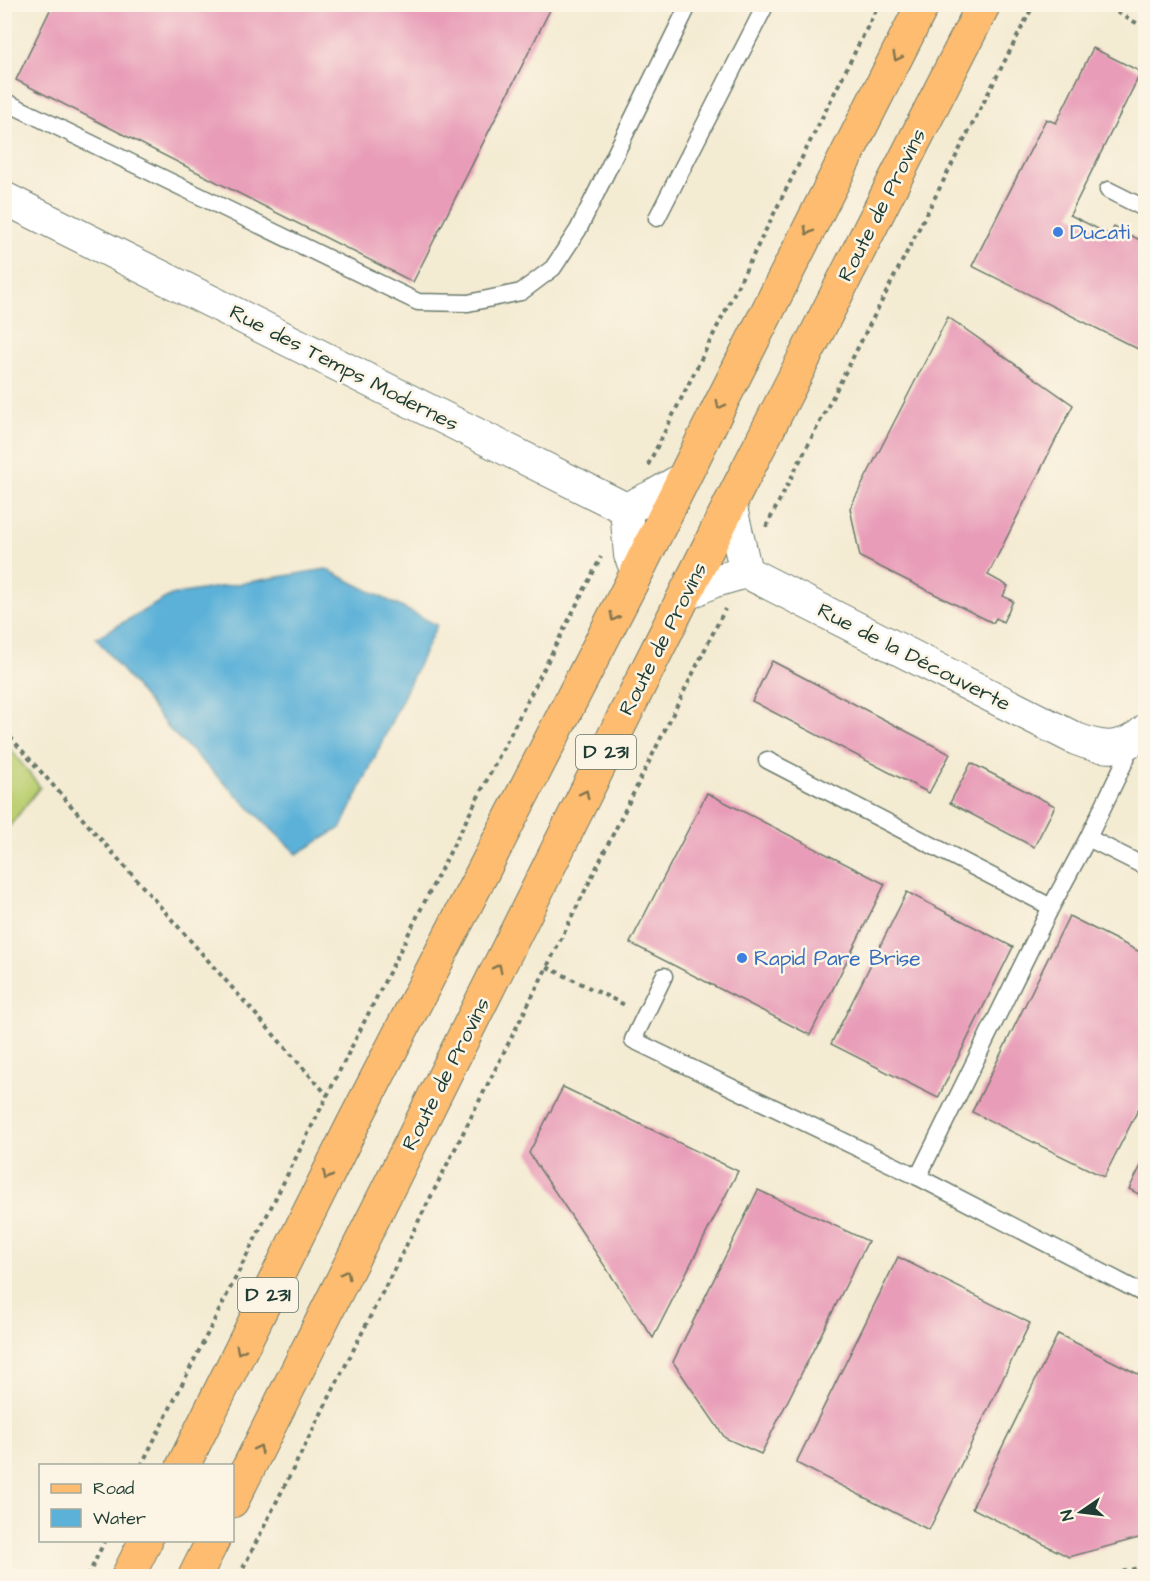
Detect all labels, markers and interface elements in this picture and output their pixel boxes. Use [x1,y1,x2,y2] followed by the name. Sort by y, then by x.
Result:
[892,50,904,61] one-way arrow
[831,124,933,286] street label: Route de Provins
[1070,218,1130,247] place label: Ducati
[804,224,816,235] one-way arrow
[1051,225,1065,239] marker: Ducati
[224,298,463,439] street label: Rue des Temps Modernes
[716,398,728,409] one-way arrow
[612,558,714,720] street label: Route de Provins
[813,596,1015,718] street label: Rue de la Découverte
[610,610,622,621] one-way arrow
[576,735,636,769] road number: D 231
[578,789,590,800] one-way arrow
[754,944,921,974] place label: Rapid Pare Brise
[735,951,749,965] marker: Rapid Pare Brise
[491,964,503,975] one-way arrow
[395,993,497,1155] street label: Route de Provins
[323,1170,335,1181] one-way arrow
[338,1270,350,1281] one-way arrow
[238,1278,298,1312] road number: D 231
[236,1344,248,1355] one-way arrow
[251,1444,263,1455] one-way arrow
[39,1464,234,1542] legend
[93,1476,134,1501] text: Road
[1051,1482,1111,1542] north arrow
[93,1506,146,1531] text: Water
[1056,1508,1079,1523] text: N

